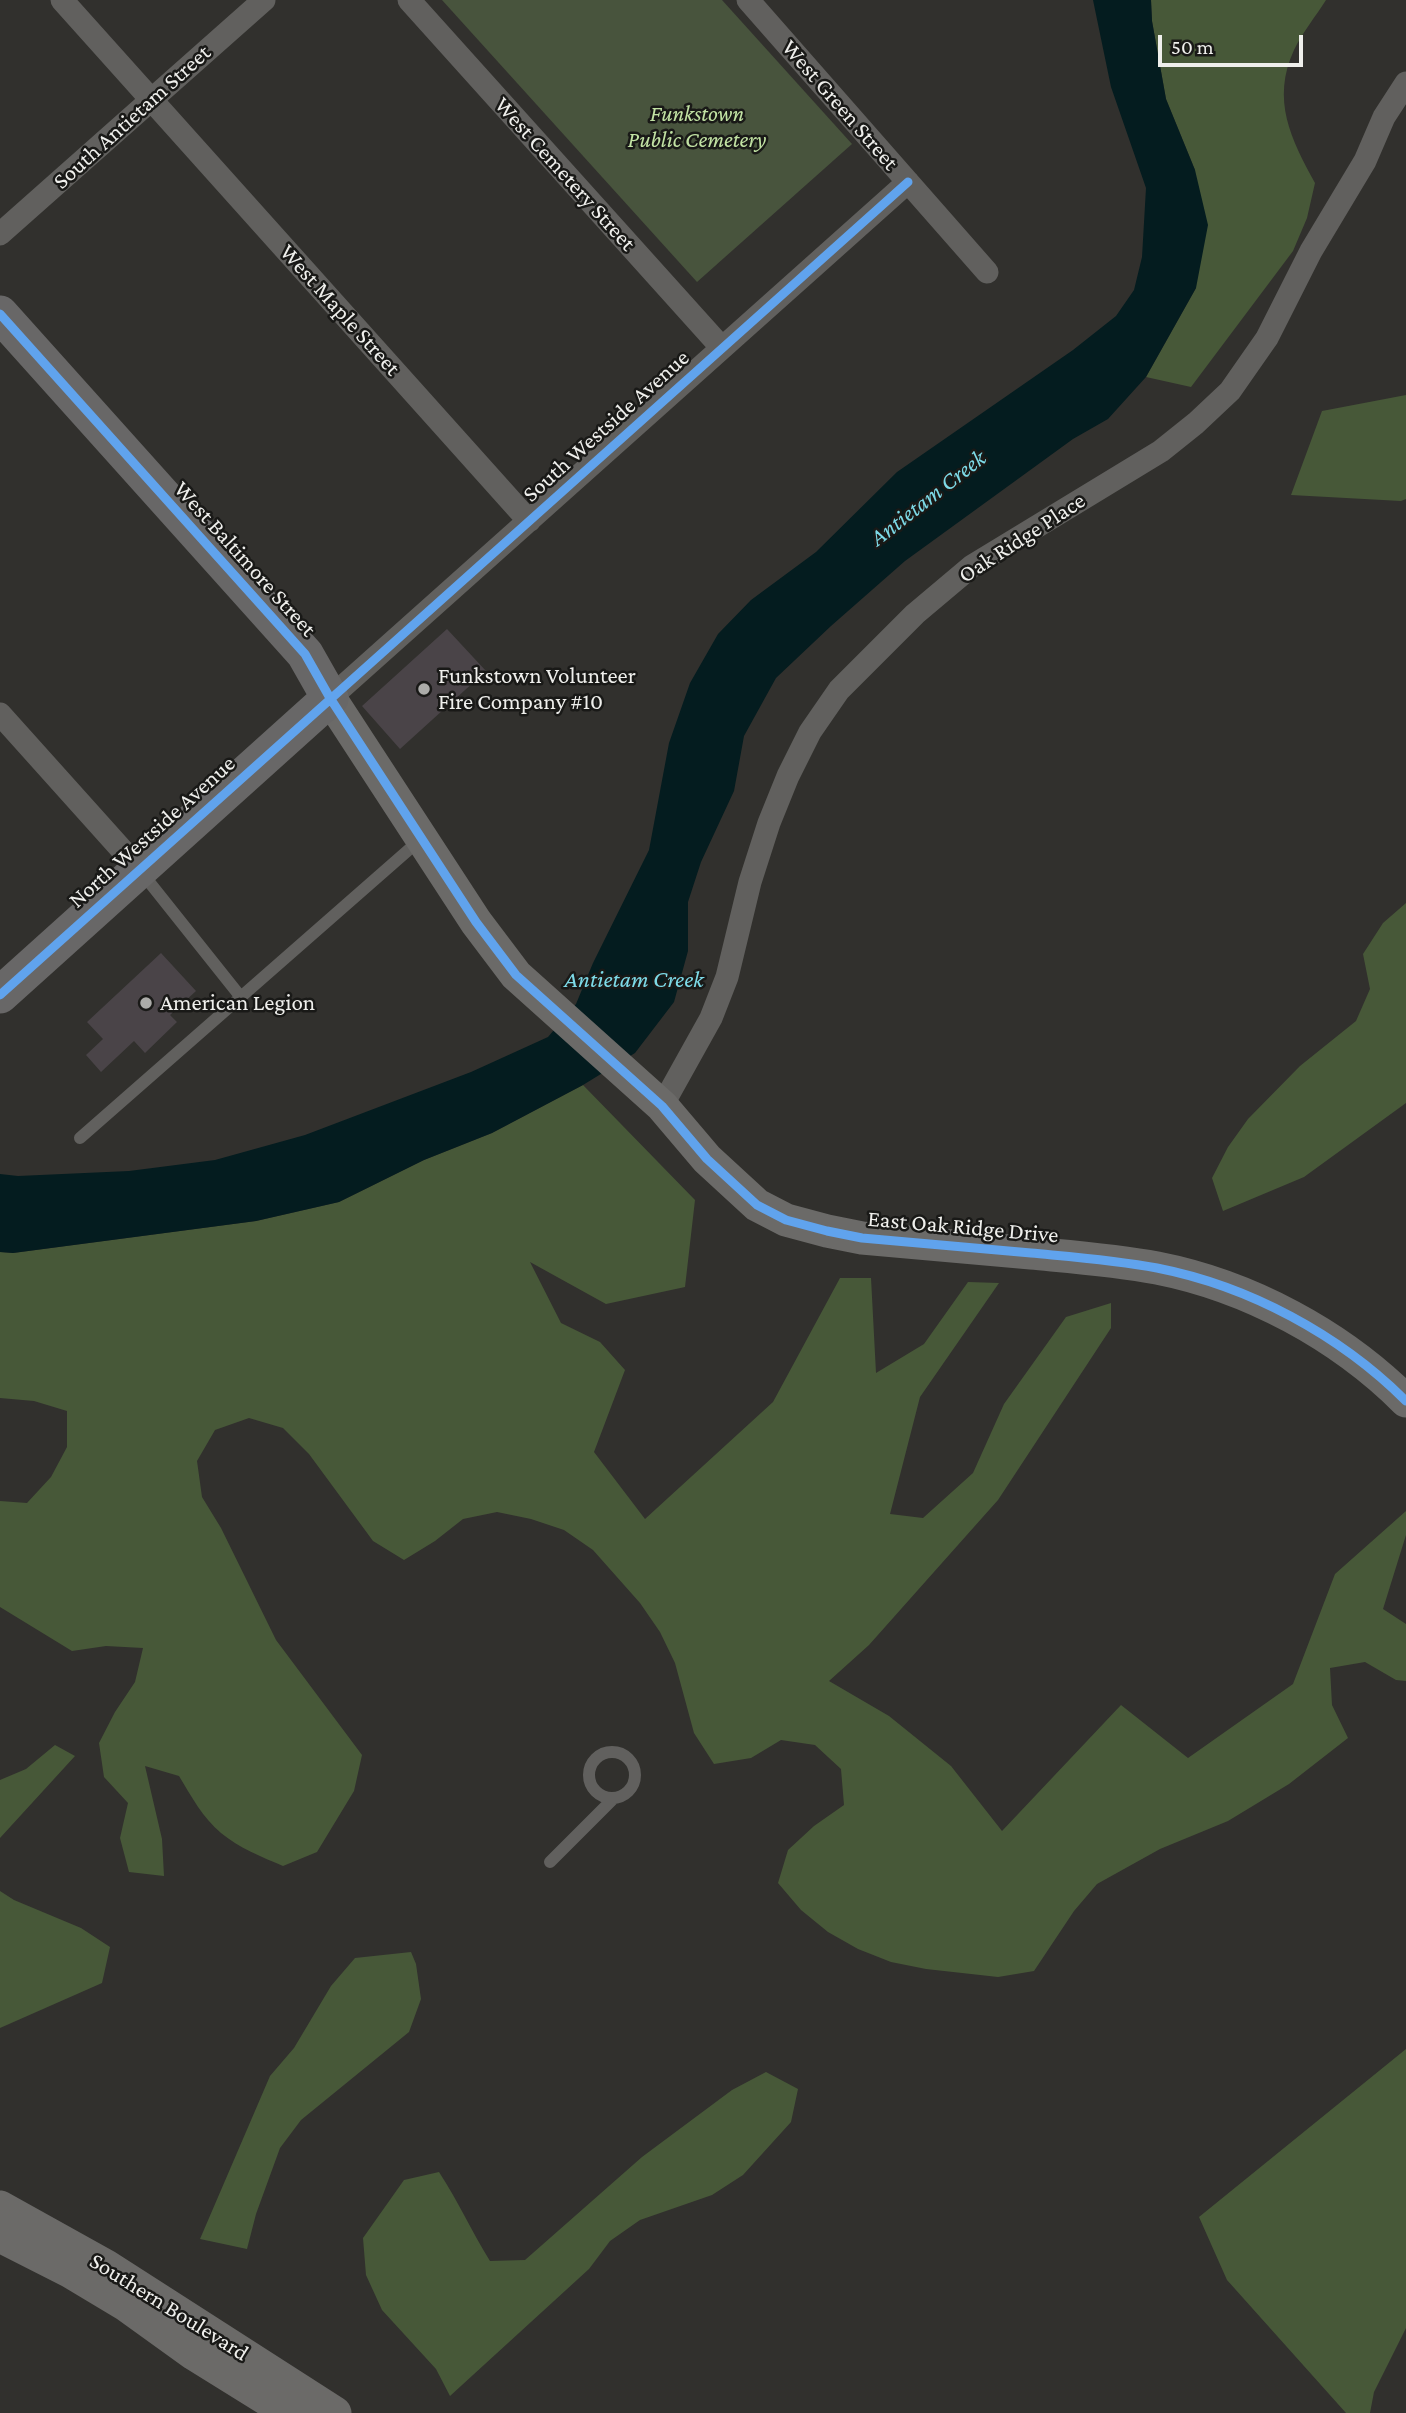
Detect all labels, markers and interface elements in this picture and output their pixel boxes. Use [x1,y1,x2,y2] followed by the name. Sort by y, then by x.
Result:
[1161,21,1306,65] scale bar
[776,34,904,176] street label: West Green Street
[1171,35,1214,59] text: 50 m
[47,39,217,195] street label: South Antietam Street
[489,91,641,257] street label: West Cemetery Street
[628,100,766,154] park label: Funkstown Public Cemetery
[274,239,406,381] street label: West Maple Street
[517,344,695,508] street label: South Westside Avenue
[864,444,992,552] water label: Antietam Creek
[168,475,322,643] street label: West Baltimore Street
[954,487,1090,589] street label: Oak Ridge Place
[438,662,636,716] place label: Funkstown Volunteer Fire Company #10
[416,681,432,697] marker: Funkstown Volunteer Fire Company #10
[63,750,241,914] street label: North Westside Avenue
[564,966,704,994] water label: Antietam Creek
[160,989,315,1017] place label: American Legion
[138,995,154,1011] marker: American Legion
[866,1205,1060,1249] street label: East Oak Ridge Drive
[84,2247,254,2367] street label: Southern Boulevard

